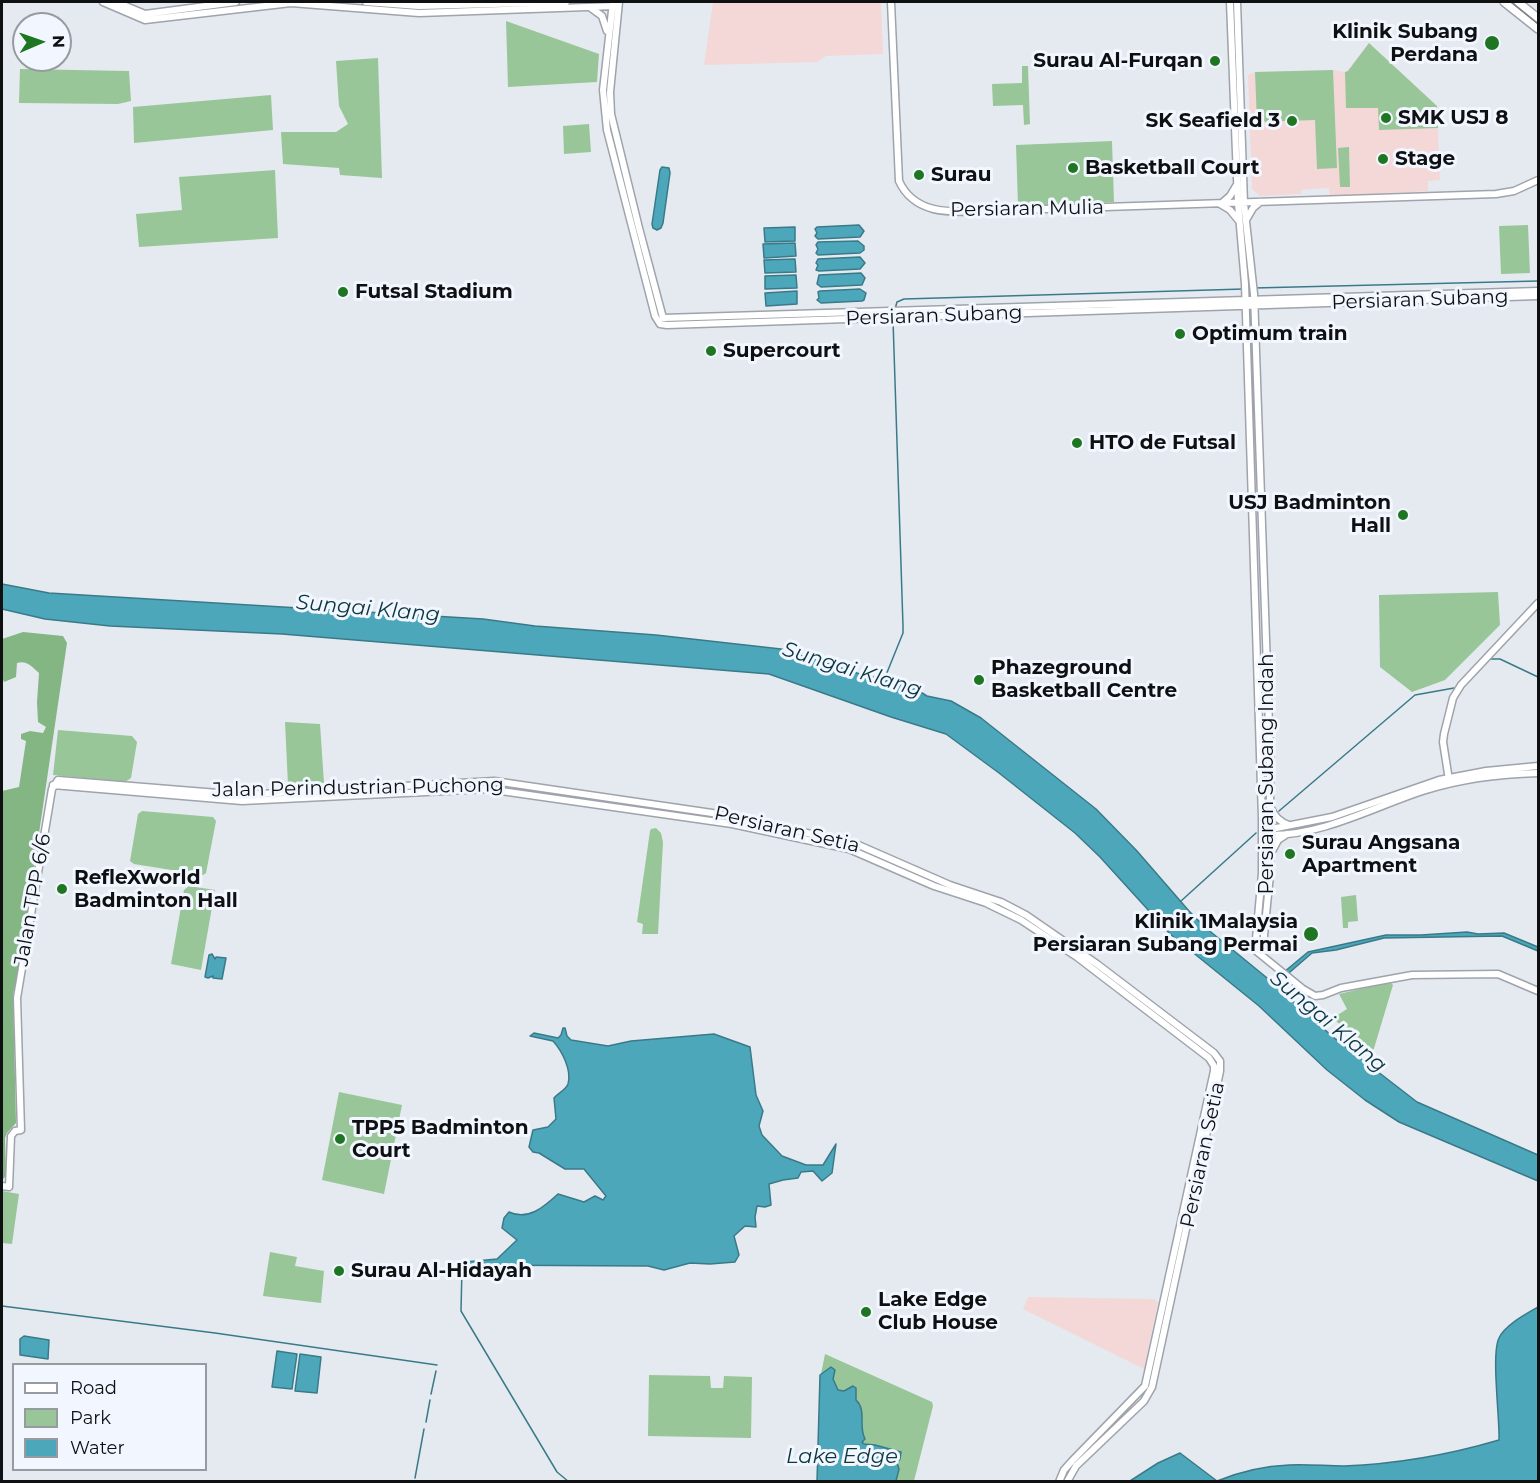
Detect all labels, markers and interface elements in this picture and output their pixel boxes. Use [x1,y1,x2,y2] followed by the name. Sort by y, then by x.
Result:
[12,12,72,72] north arrow
[1332,20,1478,67] place label: Klinik Subang Perdana
[1483,34,1501,52] marker: Klinik Subang Perdana
[49,35,68,48] text: N
[1033,49,1203,73] place label: Surau Al-Furqan
[1208,54,1222,68] marker: Surau Al-Furqan
[1398,106,1509,130] place label: SMK USJ 8
[1146,109,1280,133] place label: SK Seafield 3
[1379,111,1393,125] marker: SMK USJ 8
[1285,114,1299,128] marker: SK Seafield 3
[1395,147,1455,171] place label: Stage
[1376,152,1390,166] marker: Stage
[1085,156,1259,180] place label: Basketball Court
[1066,161,1080,175] marker: Basketball Court
[931,163,991,187] place label: Surau
[912,168,926,182] marker: Surau
[950,196,1104,222] street label: Persiaran Mulia
[355,280,513,304] place label: Futsal Stadium
[336,285,350,299] marker: Futsal Stadium
[1331,285,1509,315] street label: Persiaran Subang
[845,301,1023,331] street label: Persiaran Subang
[1192,322,1347,346] place label: Optimum train
[1173,327,1187,341] marker: Optimum train
[723,339,841,363] place label: Supercourt
[704,344,718,358] marker: Supercourt
[1089,431,1236,455] place label: HTO de Futsal
[1070,436,1084,450] marker: HTO de Futsal
[1228,491,1391,538] place label: USJ Badminton Hall
[1396,508,1410,522] marker: USJ Badminton Hall
[295,590,441,628] water label: Sungai Klang
[779,637,925,703] water label: Sungai Klang
[1255,654,1279,894] street label: Persiaran Subang Indah
[991,656,1177,703] place label: Phazeground Basketball Centre
[972,673,986,687] marker: Phazeground Basketball Centre
[212,773,504,803] street label: Jalan Perindustrian Puchong
[712,802,862,858] street label: Persiaran Setia
[1302,831,1460,878] place label: Surau Angsana Apartment
[10,832,56,968] street label: Jalan TPP 6/6
[1283,847,1297,861] marker: Surau Angsana Apartment
[74,866,238,913] place label: RefleXworld Badminton Hall
[55,882,69,896] marker: RefleXworld Badminton Hall
[1033,910,1298,957] place label: Klinik 1Malaysia Persiaran Subang Permai
[1302,925,1320,943] marker: Klinik 1Malaysia Persiaran Subang Permai
[1265,966,1391,1078] water label: Sungai Klang
[1176,1080,1230,1230] street label: Persiaran Setia
[352,1116,528,1163] place label: TPP5 Badminton Court
[333,1132,347,1146] marker: TPP5 Badminton Court
[351,1259,532,1283] place label: Surau Al-Hidayah
[332,1264,346,1278] marker: Surau Al-Hidayah
[878,1288,998,1335] place label: Lake Edge Club House
[859,1305,873,1319] marker: Lake Edge Club House
[12,1363,207,1471] legend
[70,1377,117,1399] text: Road
[70,1407,111,1429] text: Park
[70,1437,125,1459] text: Water
[786,1444,898,1470] water label: Lake Edge

